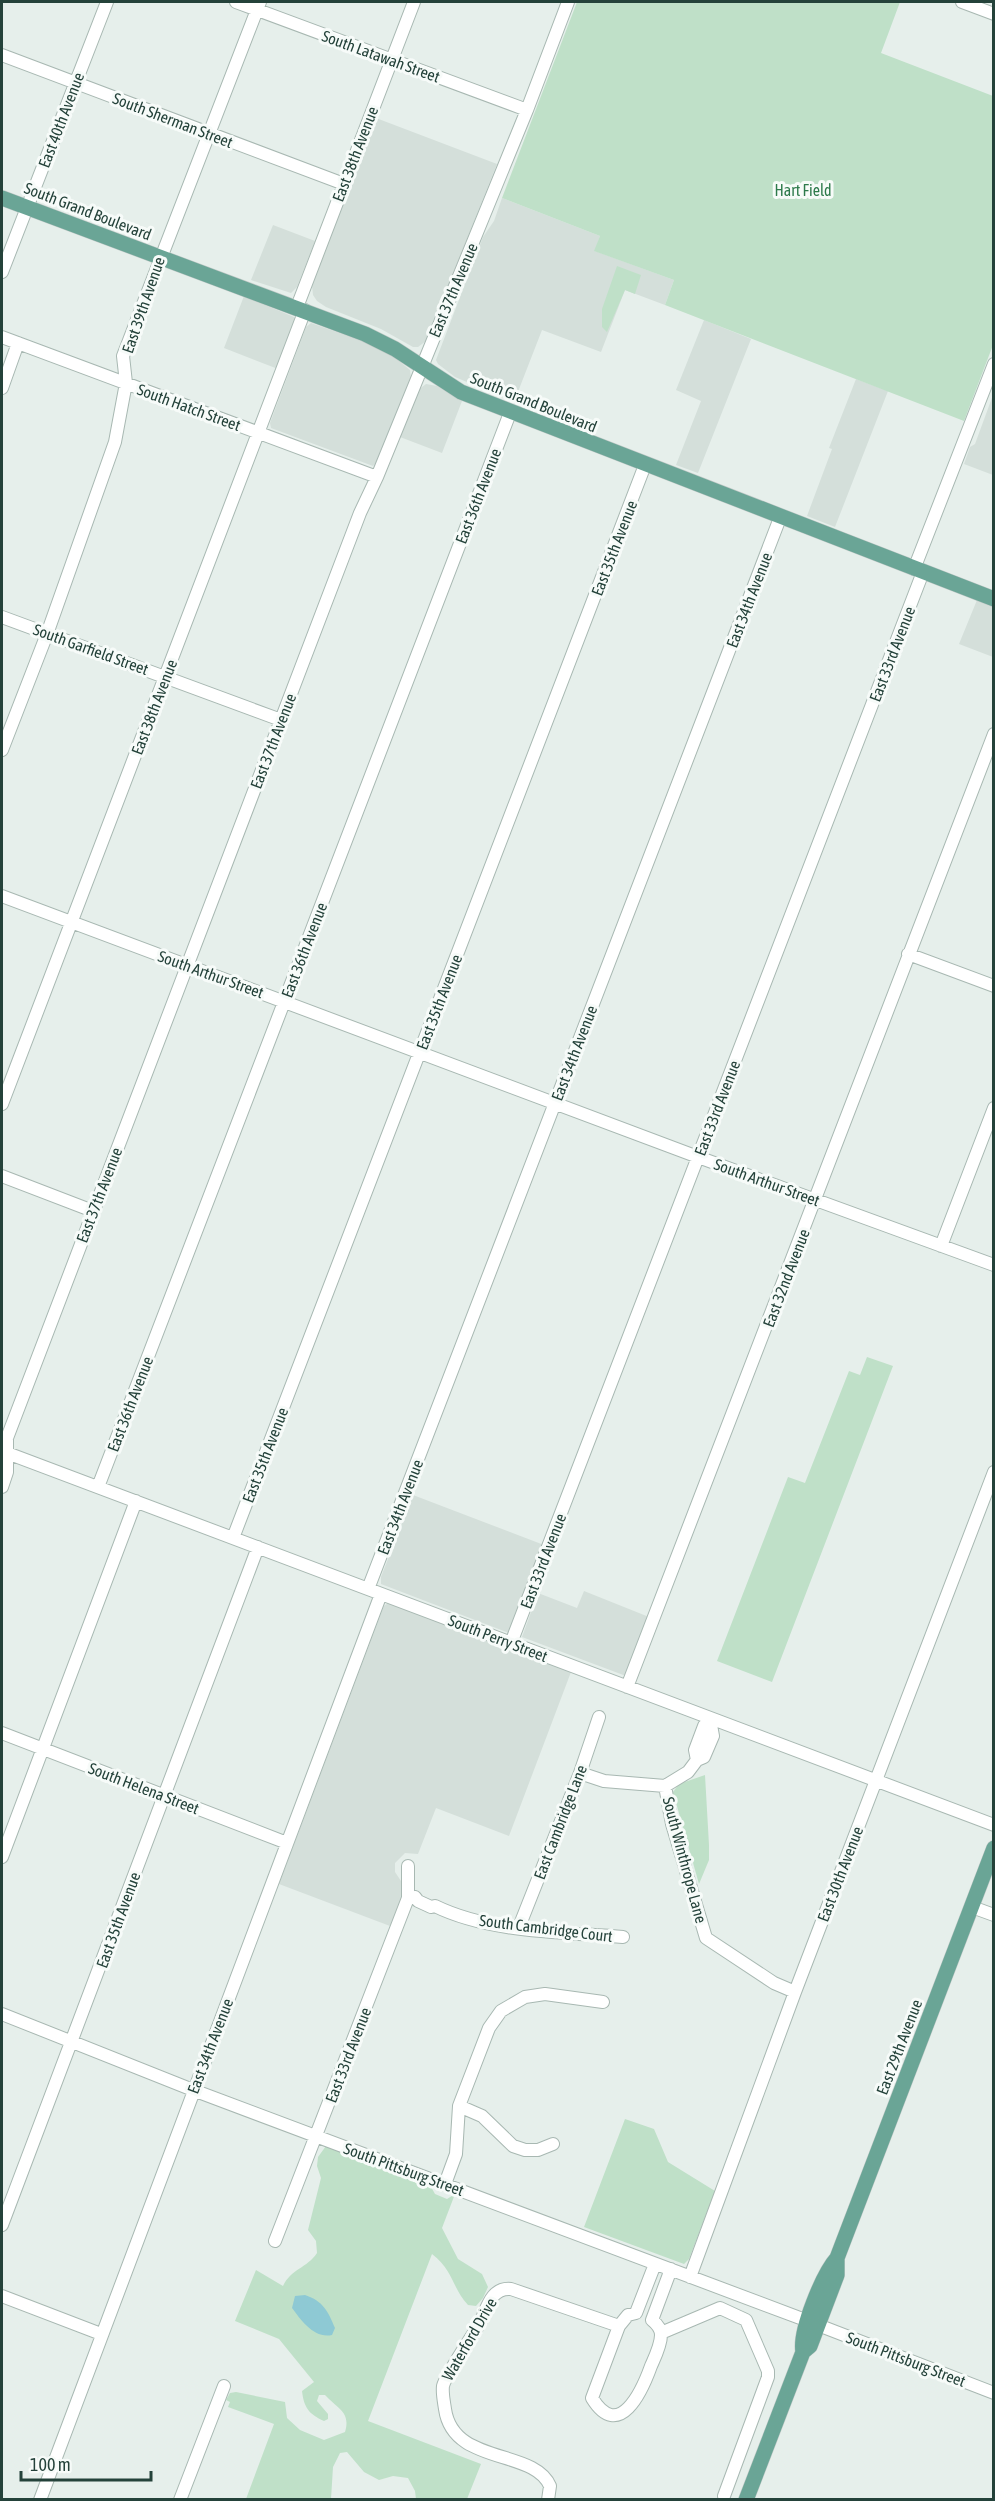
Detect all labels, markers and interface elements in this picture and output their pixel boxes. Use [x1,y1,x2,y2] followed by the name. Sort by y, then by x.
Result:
[320,26,443,86] street label: South Latawah Street
[35,70,87,170] street label: East 40th Avenue
[110,89,236,151] street label: South Sherman Street
[329,104,381,204] street label: East 38th Avenue
[22,178,154,244] street label: South Grand Boulevard
[774,181,832,199] park label: Hart Field
[425,240,481,340] street label: East 37th Avenue
[118,255,168,355] street label: East 39th Avenue
[468,368,600,436] street label: South Grand Boulevard
[135,380,244,434] street label: South Hatch Street
[452,446,504,546] street label: East 36th Avenue
[588,498,640,598] street label: East 35th Avenue
[723,550,775,650] street label: East 34th Avenue
[866,604,918,704] street label: East 33rd Avenue
[31,620,151,678] street label: South Garfield Street
[128,657,180,757] street label: East 38th Avenue
[247,691,299,791] street label: East 37th Avenue
[278,900,330,1000] street label: East 36th Avenue
[156,947,267,1002] street label: South Arthur Street
[413,952,465,1052] street label: East 35th Avenue
[548,1003,600,1103] street label: East 34th Avenue
[691,1058,743,1158] street label: East 33rd Avenue
[73,1145,125,1245] street label: East 37th Avenue
[712,1155,823,1210] street label: South Arthur Street
[759,1226,813,1330] street label: East 32nd Avenue
[104,1354,156,1454] street label: East 36th Avenue
[239,1405,291,1505] street label: East 35th Avenue
[374,1457,426,1557] street label: East 34th Avenue
[517,1511,569,1611] street label: East 33rd Avenue
[445,1611,551,1666] street label: South Perry Street
[86,1759,202,1817] street label: South Helena Street
[530,1762,591,1882] street label: East Cambridge Lane
[659,1795,711,1925] street label: South Winthrope Lane
[814,1824,866,1924] street label: East 30th Avenue
[92,1870,144,1970] street label: East 35th Avenue
[478,1911,614,1946] street label: South Cambridge Court
[184,1996,236,2096] street label: East 34th Avenue
[873,1997,925,2097] street label: East 29th Avenue
[322,2005,374,2105] street label: East 33rd Avenue
[341,2139,467,2200] street label: South Pittsburg Street
[438,2295,500,2383] street label: Waterford Drive
[843,2328,969,2391] street label: South Pittsburg Street
[21,2444,152,2482] scale bar
[30,2454,71,2475] text: 100 m

